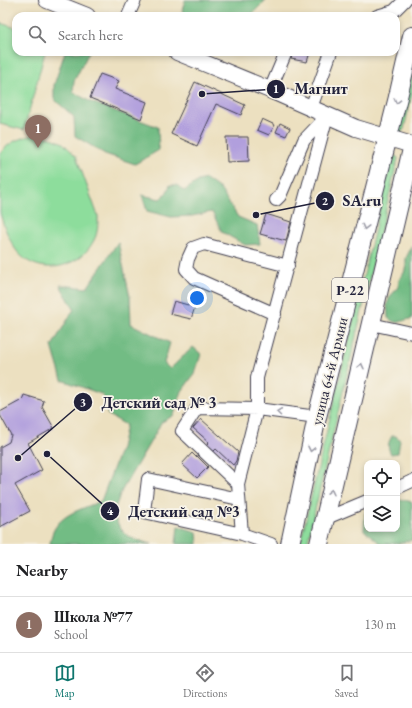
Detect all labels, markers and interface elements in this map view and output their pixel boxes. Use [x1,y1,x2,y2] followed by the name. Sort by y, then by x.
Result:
[12,12,400,56] search box
[26,23,48,45] icon: search
[58,25,123,44] text: Search here
[266,75,355,103] callout: Магнит
[294,78,349,99] text: Магнит
[273,81,279,97] text: 1
[393,97,402,104] one-way arrow
[25,115,51,148] pin: 1
[315,187,390,215] callout: SA.ru
[343,190,382,211] text: SA.ru
[322,193,329,209] text: 2
[362,224,370,230] one-way arrow
[332,278,368,302] road number: Р-22
[187,288,207,308] your location
[306,315,352,427] street label: улица 64-й Армии
[356,363,364,369] one-way arrow
[73,388,225,416] callout: Детский сад № 3
[101,392,217,413] text: Детский сад № 3
[80,394,86,410] text: 3
[276,408,282,417] one-way arrow
[307,445,315,452] one-way arrow
[364,460,400,532] map controls
[364,460,400,496] button: locate
[326,489,334,496] one-way arrow
[364,496,400,532] button: layers
[100,497,248,525] callout: Детский сад №3
[128,501,240,522] text: Детский сад №3
[107,503,114,519] text: 4
[16,559,68,581] text: Nearby
[54,607,133,626] text: Школа №77
[26,616,32,633] text: 1
[365,616,396,633] text: 130 m
[54,626,88,643] text: School
[54,662,76,700] tab: Map
[183,662,227,700] tab: Directions
[335,662,358,700] tab: Saved

